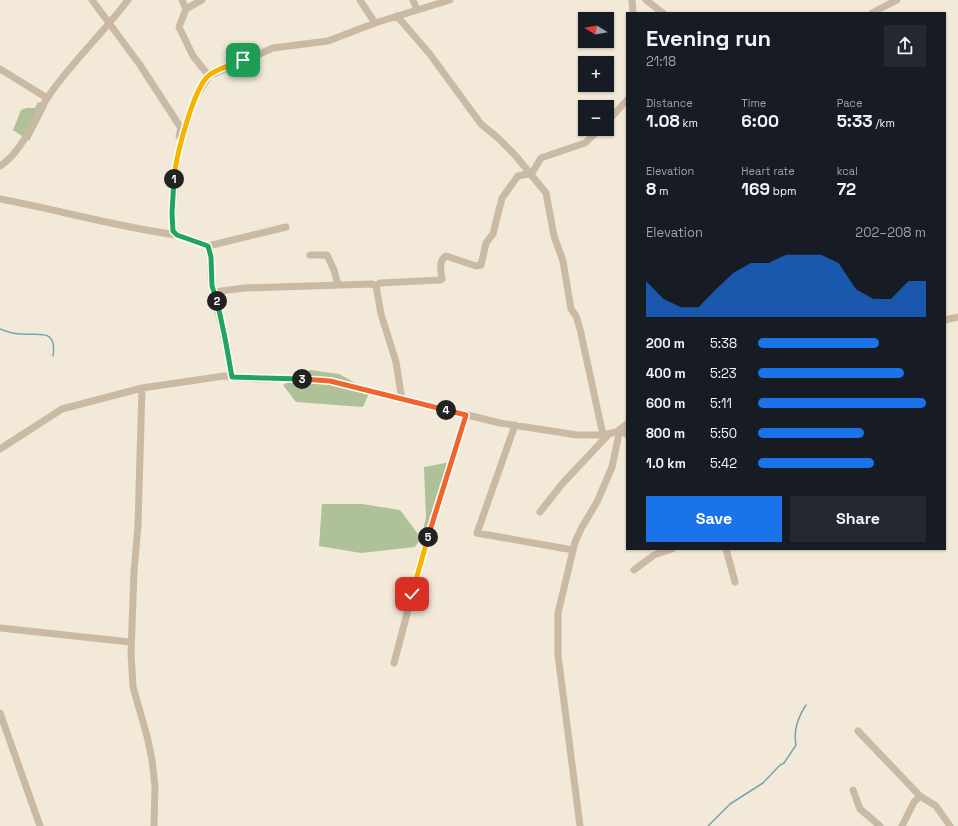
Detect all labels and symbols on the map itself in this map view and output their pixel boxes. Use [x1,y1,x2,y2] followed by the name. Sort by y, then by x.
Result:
[578,12,614,48] north arrow
[226,43,260,77] pin
[164,169,184,189] pin: 1
[207,291,227,311] pin: 2
[292,369,312,389] pin: 3
[436,400,456,420] pin: 4
[418,527,438,547] pin: 5
[395,577,429,611] pin

